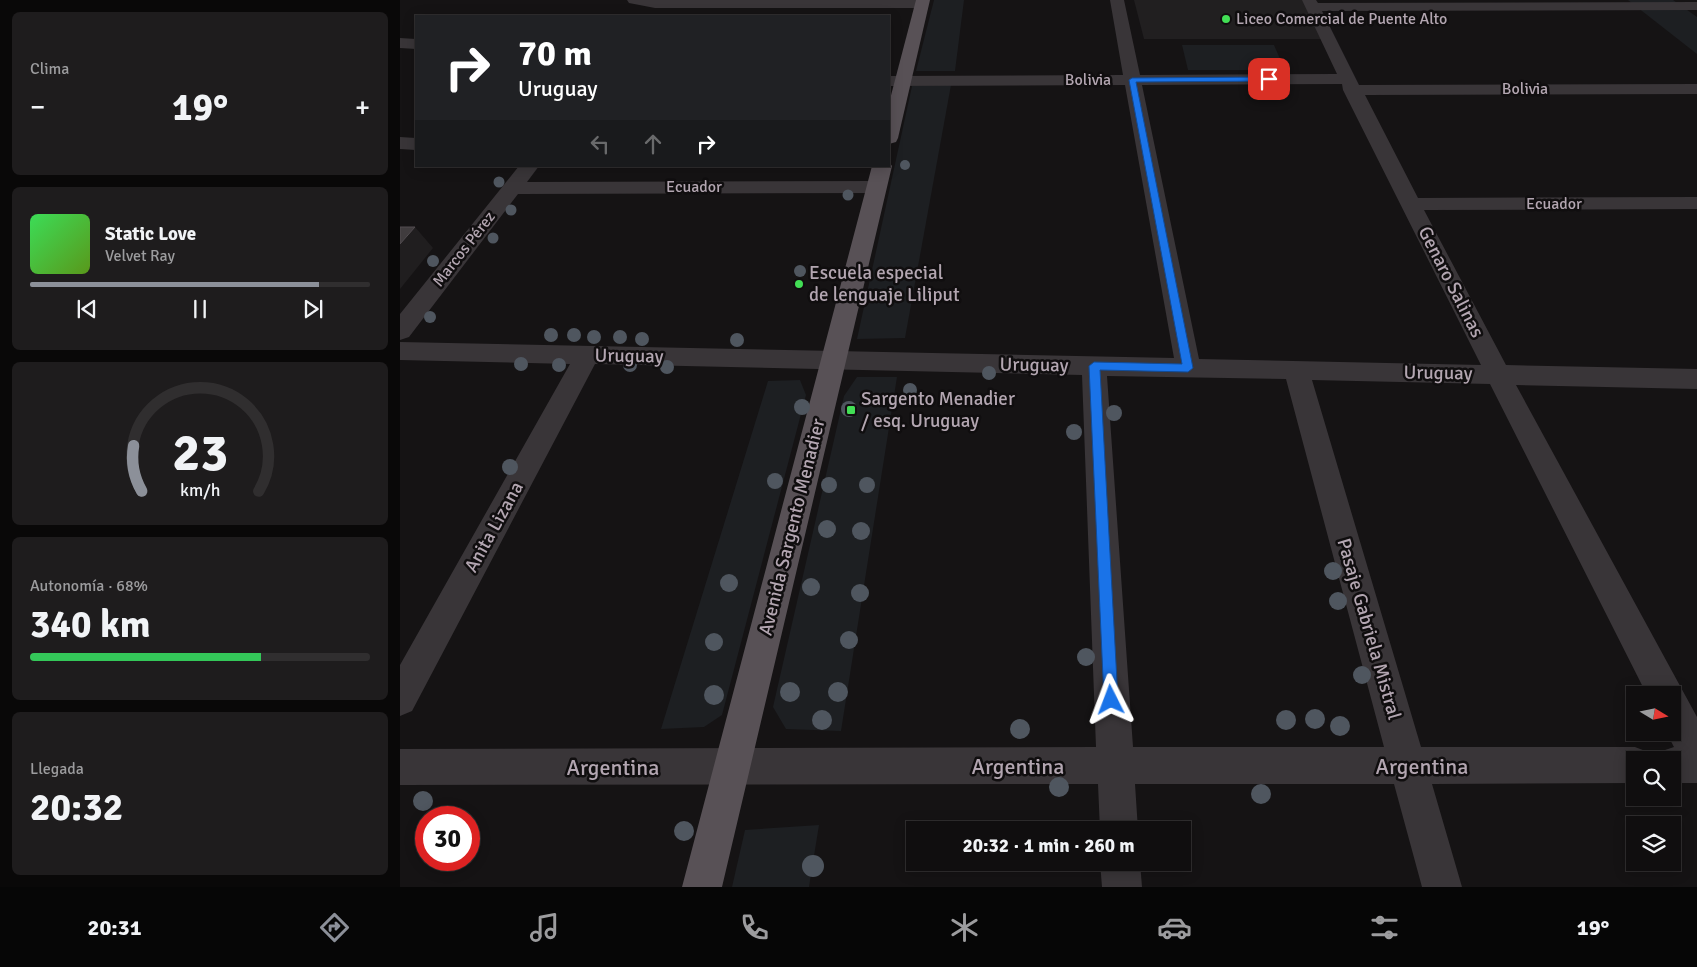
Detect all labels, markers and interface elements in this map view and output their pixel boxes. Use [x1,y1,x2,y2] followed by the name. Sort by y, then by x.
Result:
[1236,9,1447,29] place label: Liceo Comercial de Puente Alto
[1220,13,1232,25] marker: Liceo Comercial de Puente Alto
[518,32,592,75] text: 70 m
[435,35,500,100] icon: right
[1248,58,1290,100] pin
[30,59,69,79] text: Clima
[1255,65,1283,93] icon: arrive
[1065,70,1111,90] street label: Bolivia
[518,75,598,102] text: Uruguay
[1502,79,1548,99] street label: Bolivia
[172,84,228,131] text: 19°
[30,90,45,124] text: −
[355,90,370,124] text: +
[586,130,614,158] icon: left
[639,130,667,158] icon: ahead
[692,130,720,158] icon: right
[666,177,722,197] street label: Ecuador
[1526,194,1582,214] street label: Ecuador
[428,207,500,291] street label: Marcos Pérez
[105,222,196,246] text: Static Love
[1413,222,1489,342] street label: Genaro Salinas
[105,246,175,266] text: Velvet Ray
[809,261,960,307] place label: Escuela especial de lenguaje Liliput
[793,278,805,290] marker: Escuela especial de lenguaje Liliput
[73,295,101,323] icon: previous
[186,295,214,323] icon: pause
[299,295,327,323] icon: next
[594,343,664,369] street label: Uruguay
[999,352,1069,378] street label: Uruguay
[1403,360,1473,386] street label: Uruguay
[861,387,1015,433] place label: Sargento Menadier / esq. Uruguay
[845,404,857,416] marker: Sargento Menadier / esq. Uruguay
[753,416,831,638] street label: Avenida Sargento Menadier
[172,421,228,485] text: 23
[459,477,529,577] street label: Anita Lizana
[180,479,220,501] text: km/h
[1332,535,1406,723] street label: Pasaje Gabriela Mistral
[30,576,148,596] text: Autonomía · 68%
[30,601,151,648] text: 340 km
[1084,673,1136,725] position arrow
[1626,686,1681,741] north arrow
[1626,686,1681,871] map controls
[1626,751,1681,806] button: search
[972,753,1064,780] street label: Argentina
[1376,753,1468,780] street label: Argentina
[567,754,659,781] street label: Argentina
[30,759,84,779] text: Llegada
[30,784,123,831] text: 20:32
[415,806,480,871] speed limit sign: 30
[1626,816,1681,871] button: layers
[962,834,1135,858] text: 20:32 · 1 min · 260 m
[317,910,352,945] icon: directions
[527,910,562,945] icon: music
[737,910,772,945] icon: phone
[947,910,982,945] icon: climate
[1157,910,1192,945] icon: car
[1367,910,1402,945] icon: filters
[88,914,142,941] text: 20:31
[1577,914,1609,941] text: 19°

